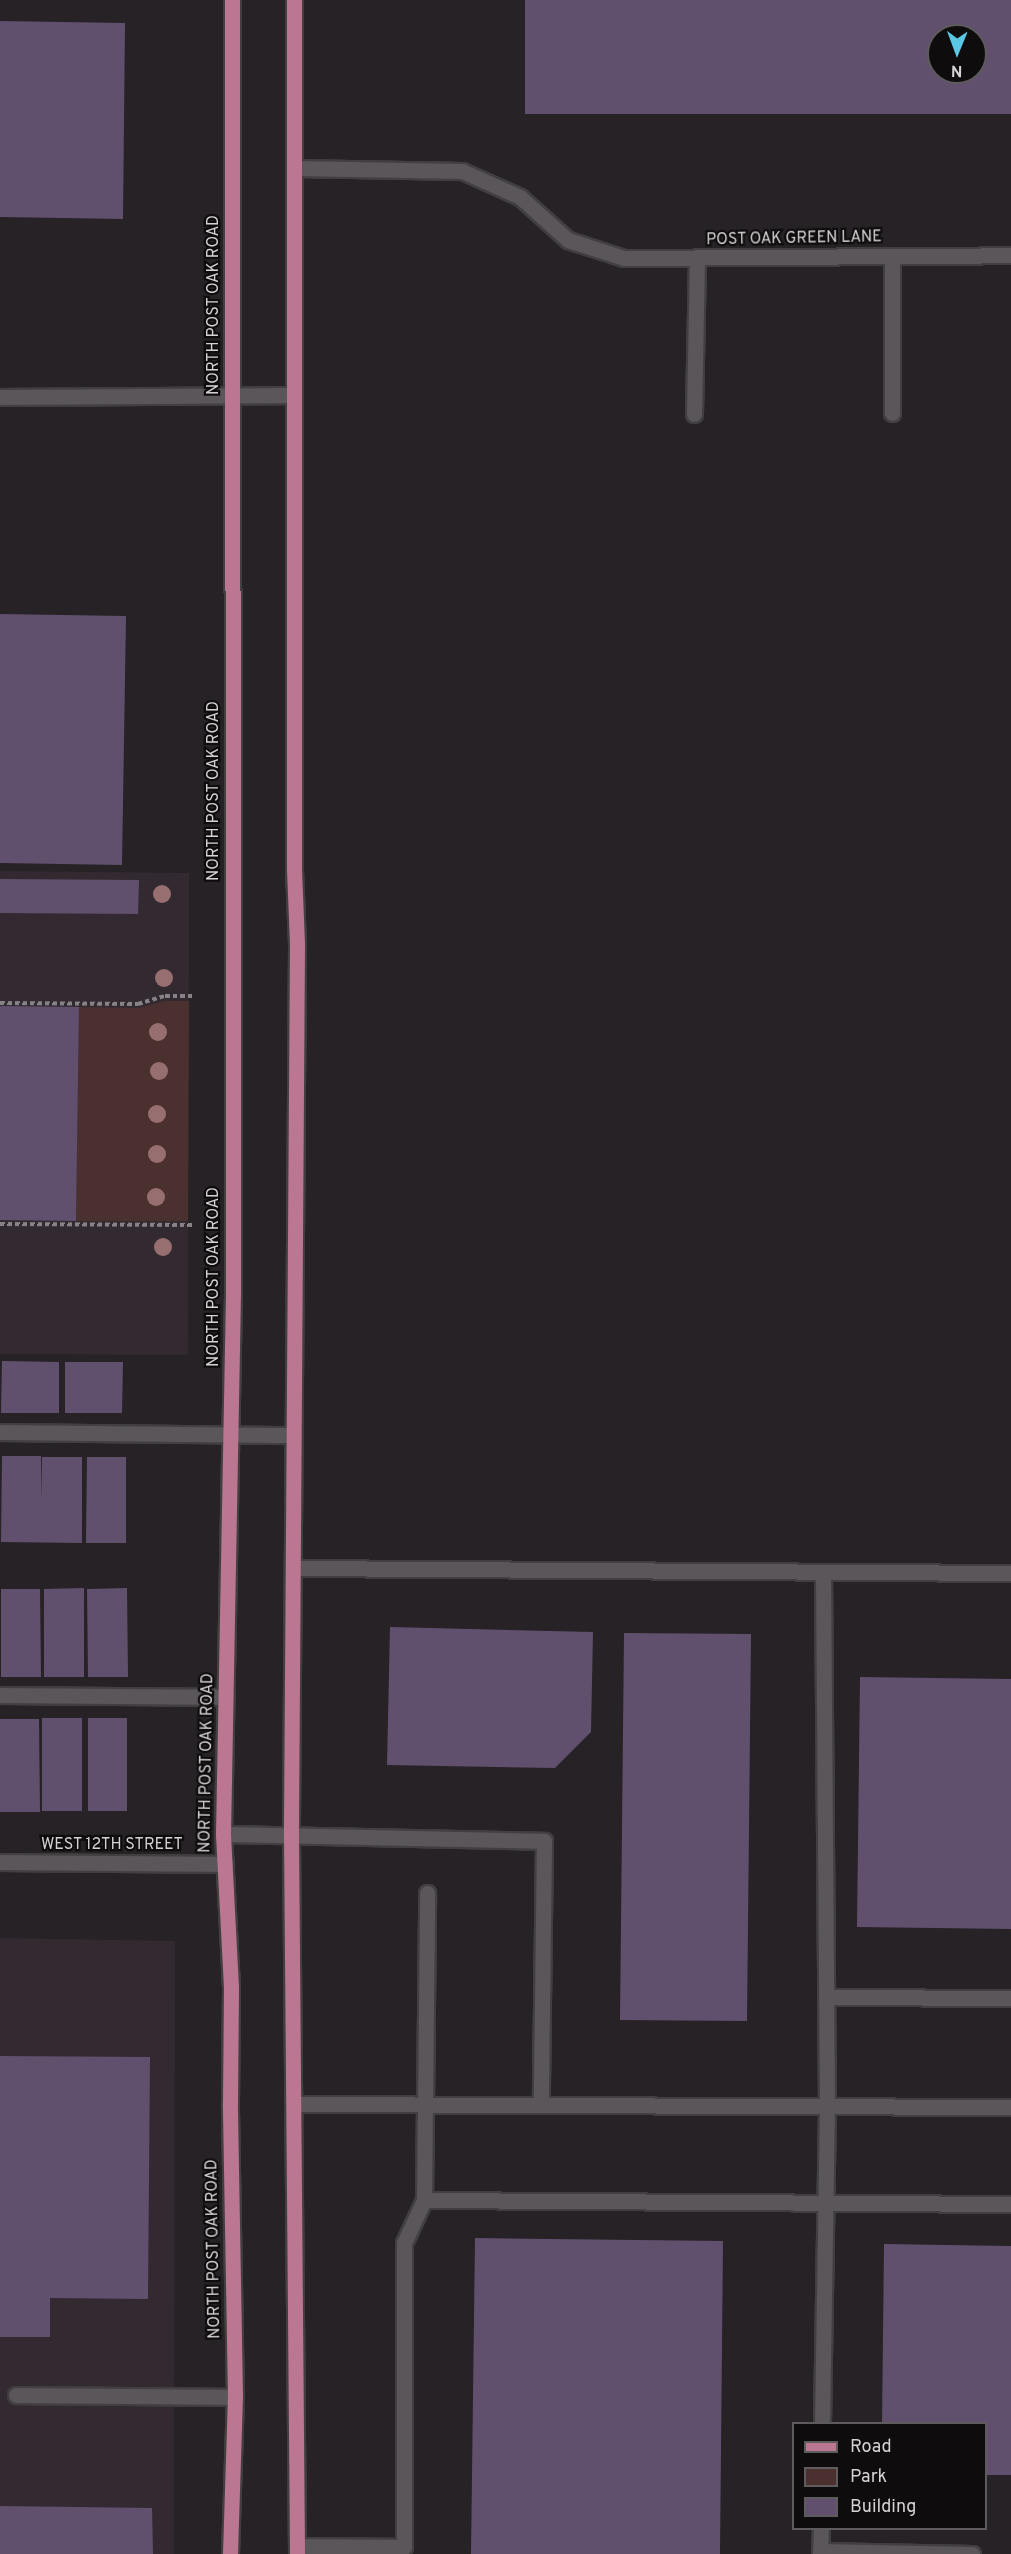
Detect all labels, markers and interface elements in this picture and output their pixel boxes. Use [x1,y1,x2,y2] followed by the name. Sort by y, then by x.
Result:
[927,24,987,84] north arrow
[951,60,963,80] text: N
[204,215,224,395] street label: NORTH POST OAK ROAD
[706,228,882,250] street label: POST OAK GREEN LANE
[204,701,224,881] street label: NORTH POST OAK ROAD
[204,1187,224,1367] street label: NORTH POST OAK ROAD
[196,1673,218,1853] street label: NORTH POST OAK ROAD
[41,1835,183,1855] street label: WEST 12TH STREET
[203,2159,225,2339] street label: NORTH POST OAK ROAD
[792,2422,987,2530] legend
[850,2436,892,2459] text: Road
[850,2466,887,2489] text: Park
[850,2496,916,2519] text: Building

